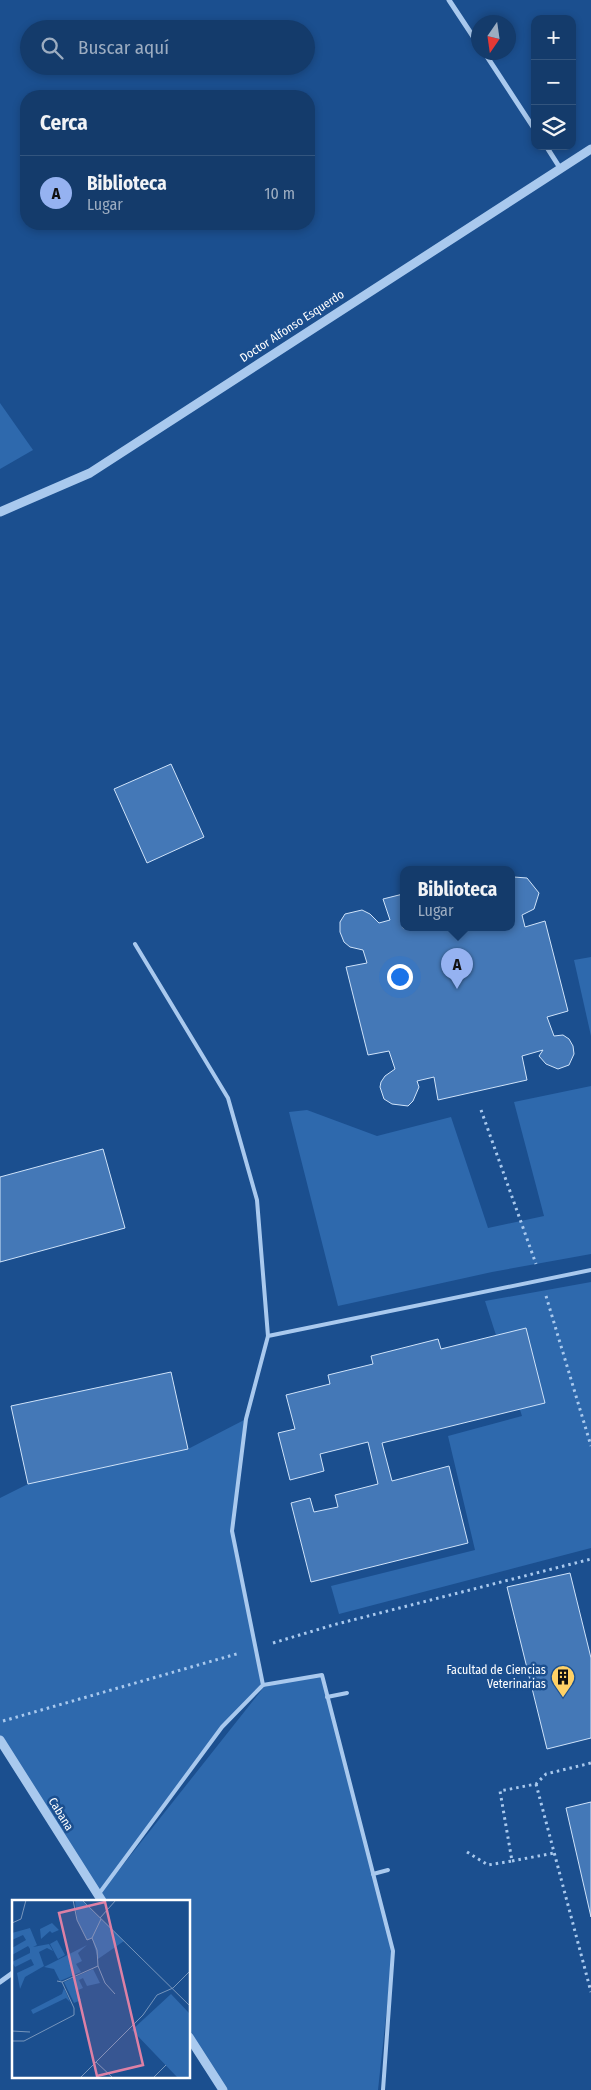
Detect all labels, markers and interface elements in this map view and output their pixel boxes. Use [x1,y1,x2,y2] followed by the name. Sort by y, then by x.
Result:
[471,15,516,60] north arrow
[531,15,576,150] map controls
[531,15,576,60] button: +
[20,20,315,75] search box
[38,34,66,62] icon: search
[78,36,169,59] text: Buscar aquí
[531,60,576,105] button: −
[531,105,576,150] button: layers
[40,110,88,136] text: Cerca
[87,172,167,195] text: Biblioteca
[52,184,60,203] text: A
[264,184,295,203] text: 10 m
[87,195,123,214] text: Lugar
[237,287,347,365] street label: Doctor Alfonso Esquerdo
[400,866,515,931] popup
[418,878,497,901] text: Biblioteca
[418,901,454,920] text: Lugar
[441,948,473,989] pin: A
[387,964,413,990] your location
[446,1663,546,1691] place label: Facultad de Ciencias Veterinarias
[550,1664,576,1698] building icon: Facultad de Ciencias Veterinarias
[45,1795,77,1833] street label: Cabana
[12,1900,190,2078] inset map

